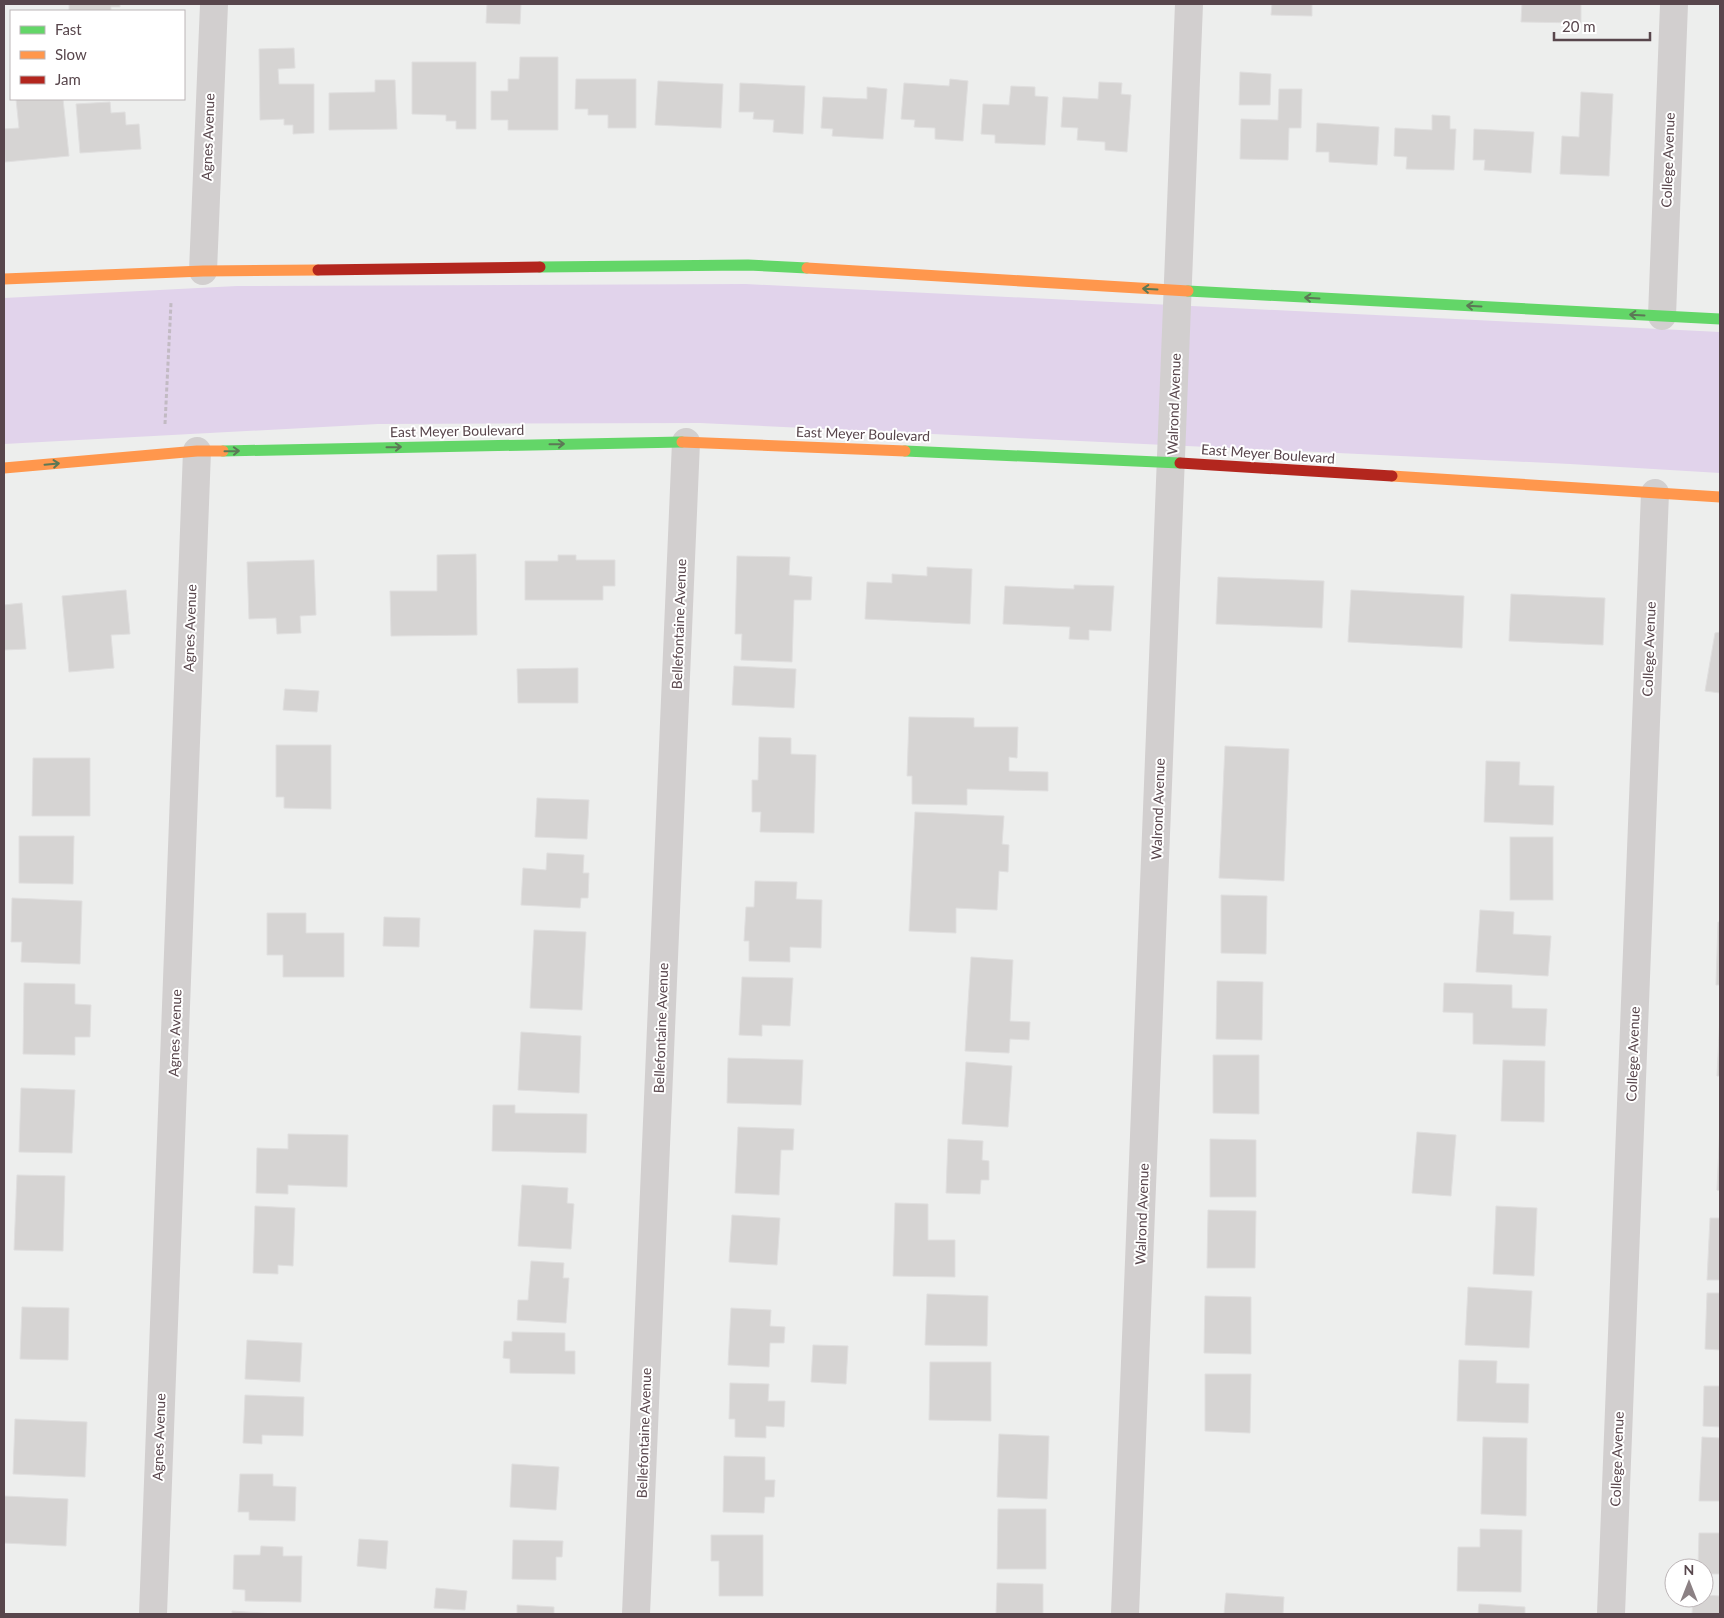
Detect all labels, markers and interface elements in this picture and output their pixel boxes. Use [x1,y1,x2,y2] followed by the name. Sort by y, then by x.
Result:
[10,10,185,100] legend
[1554,10,1650,42] scale bar
[1562,17,1596,35] text: 20 m
[55,20,82,38] text: Fast
[55,45,87,63] text: Slow
[55,70,81,88] text: Jam
[197,93,218,181] street label: Agnes Avenue
[1657,112,1678,208] street label: College Avenue
[1142,284,1158,293] one-way arrow
[1304,293,1320,302] one-way arrow
[1467,302,1483,311] one-way arrow
[1629,310,1645,319] one-way arrow
[1163,353,1184,455] street label: Walrond Avenue
[390,421,524,440] street label: East Meyer Boulevard
[796,423,930,444] street label: East Meyer Boulevard
[548,440,564,449] one-way arrow
[1200,440,1336,467] street label: East Meyer Boulevard
[386,443,402,452] one-way arrow
[224,446,240,455] one-way arrow
[44,459,60,468] one-way arrow
[668,558,689,690] street label: Bellefontaine Avenue
[179,584,200,672] street label: Agnes Avenue
[1638,601,1659,697] street label: College Avenue
[1147,758,1168,860] street label: Walrond Avenue
[650,962,671,1094] street label: Bellefontaine Avenue
[164,989,185,1077] street label: Agnes Avenue
[1622,1006,1643,1102] street label: College Avenue
[1131,1163,1152,1265] street label: Walrond Avenue
[633,1367,654,1499] street label: Bellefontaine Avenue
[148,1393,169,1481] street label: Agnes Avenue
[1606,1411,1627,1507] street label: College Avenue
[1664,1558,1714,1608] north arrow
[1684,1561,1694,1578] text: N

